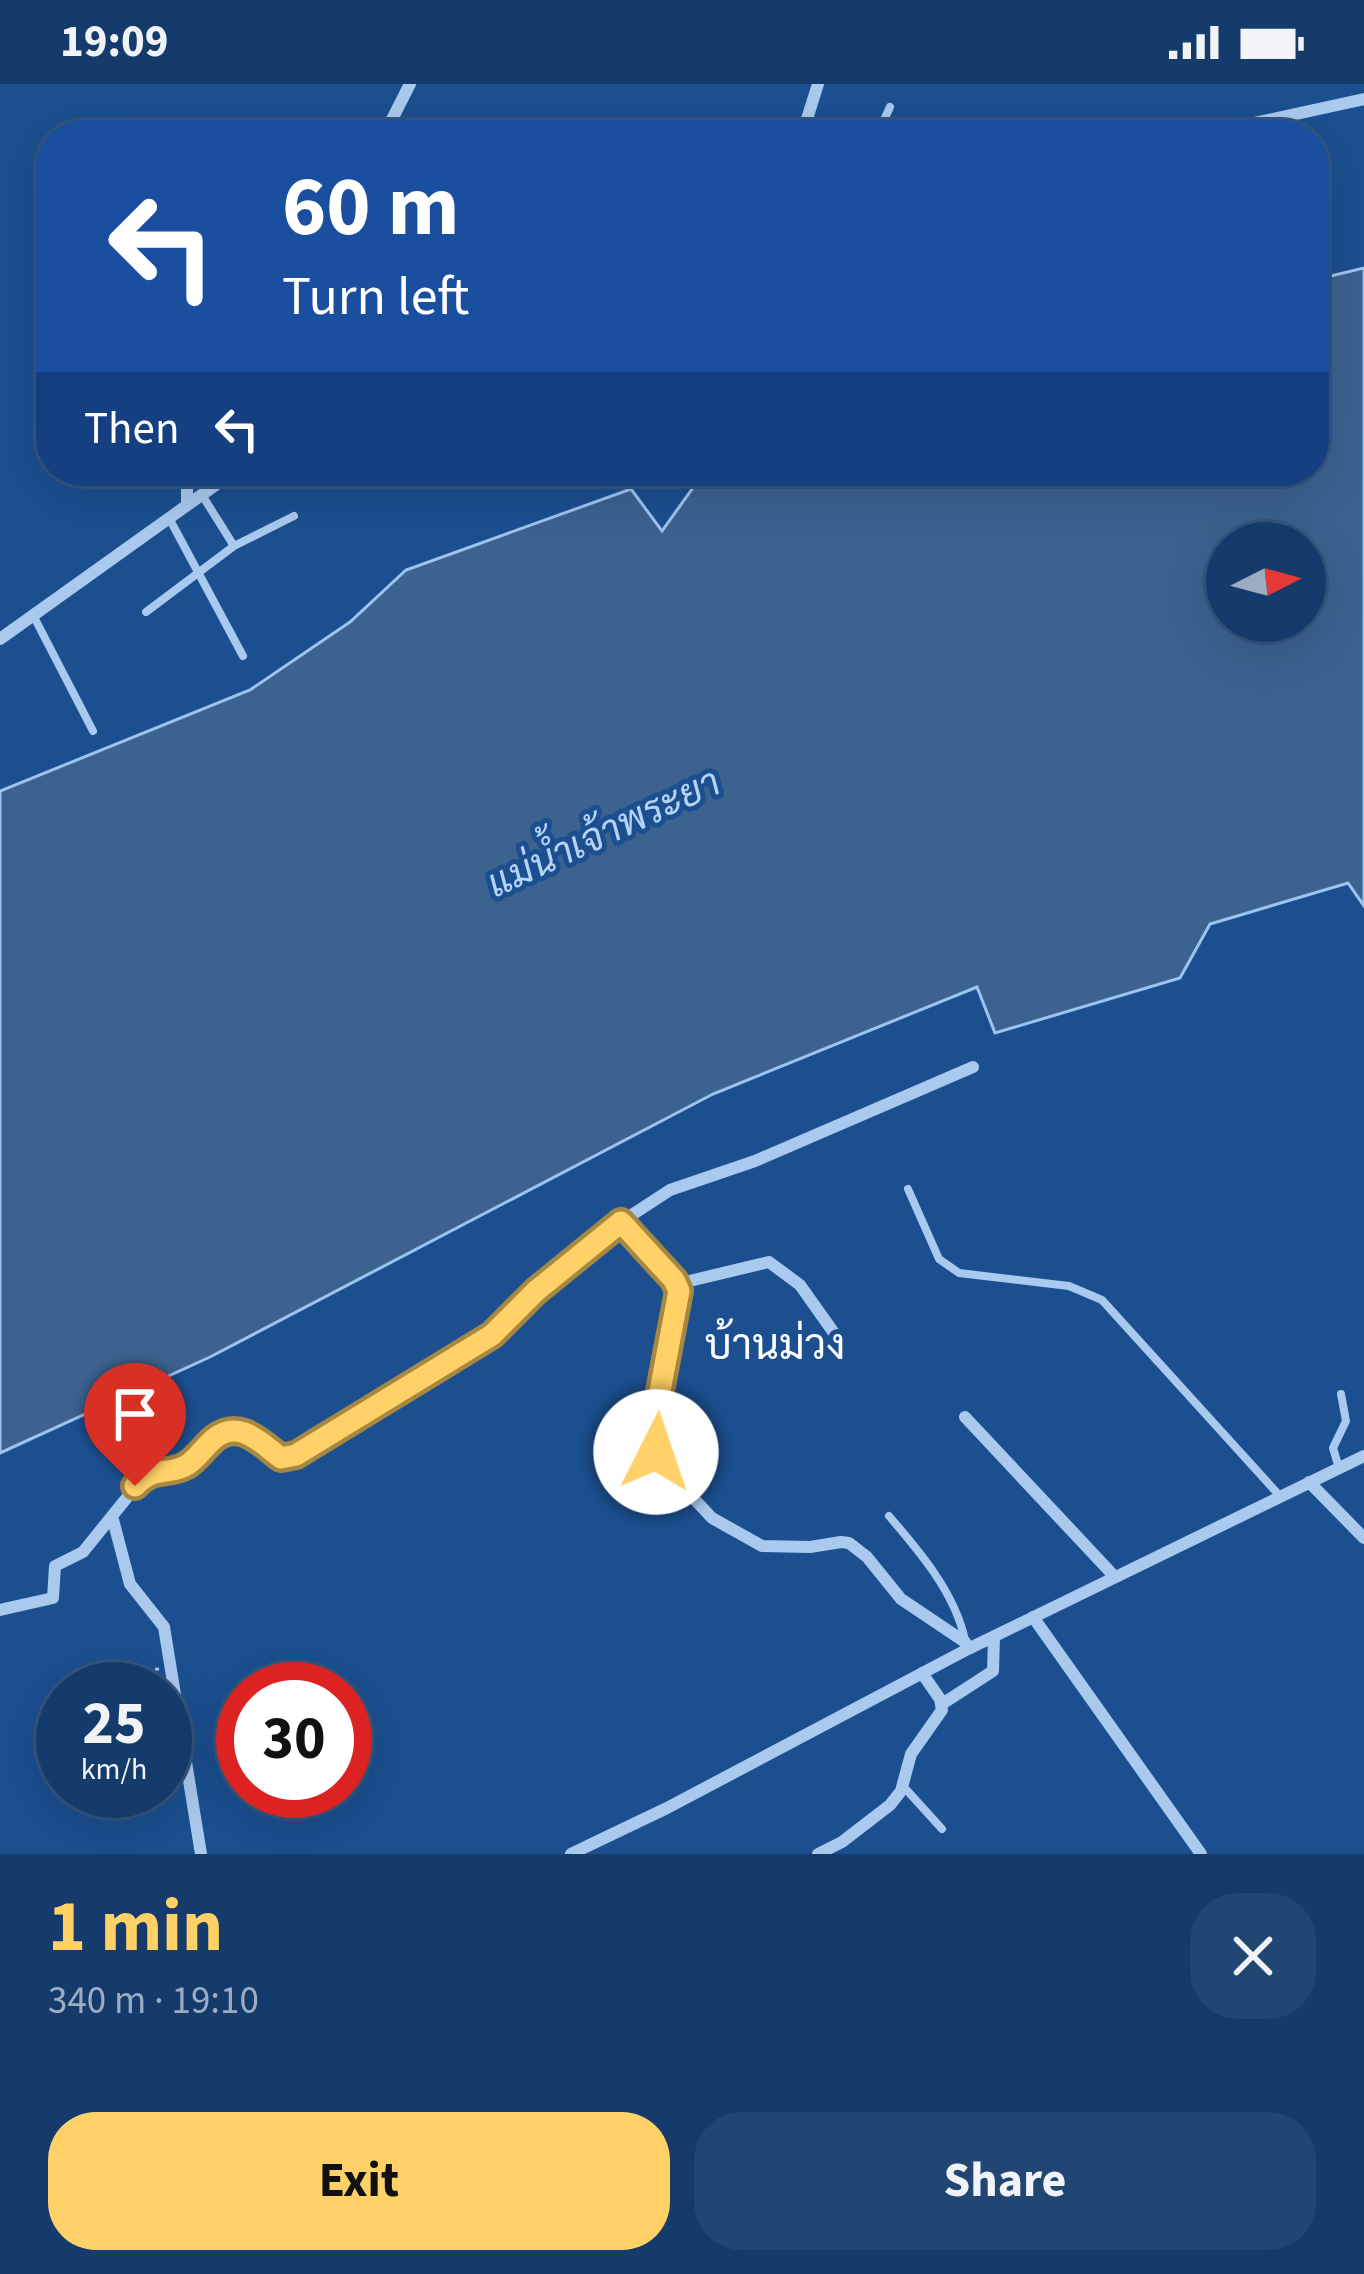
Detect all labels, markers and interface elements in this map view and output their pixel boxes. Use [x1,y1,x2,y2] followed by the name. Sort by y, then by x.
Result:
[60,10,169,74] text: 19:09
[282,148,460,268] text: 60 m
[84,168,240,324] icon: left
[282,259,469,336] text: Turn left
[204,396,270,462] icon: left
[84,397,180,461] text: Then
[1206,522,1326,642] north arrow
[1206,522,1326,642] map controls
[475,749,730,912] water label: แม่น้ำเจ้าพระยา
[705,1316,845,1376] district label: บ้านม่วง
[84,1363,186,1486] pin
[102,1381,168,1447] icon: arrive
[593,1389,719,1515] position arrow
[216,1662,372,1818] speed limit sign: 30
[82,1682,146,1767] text: 25
[81,1748,147,1791] text: km/h
[48,1876,223,1979] text: 1 min
[1190,1893,1316,2019] button: close
[48,1973,259,2029] text: 340 m · 19:10
[48,2112,670,2250] button: Exit
[694,2112,1316,2250] button: Share

